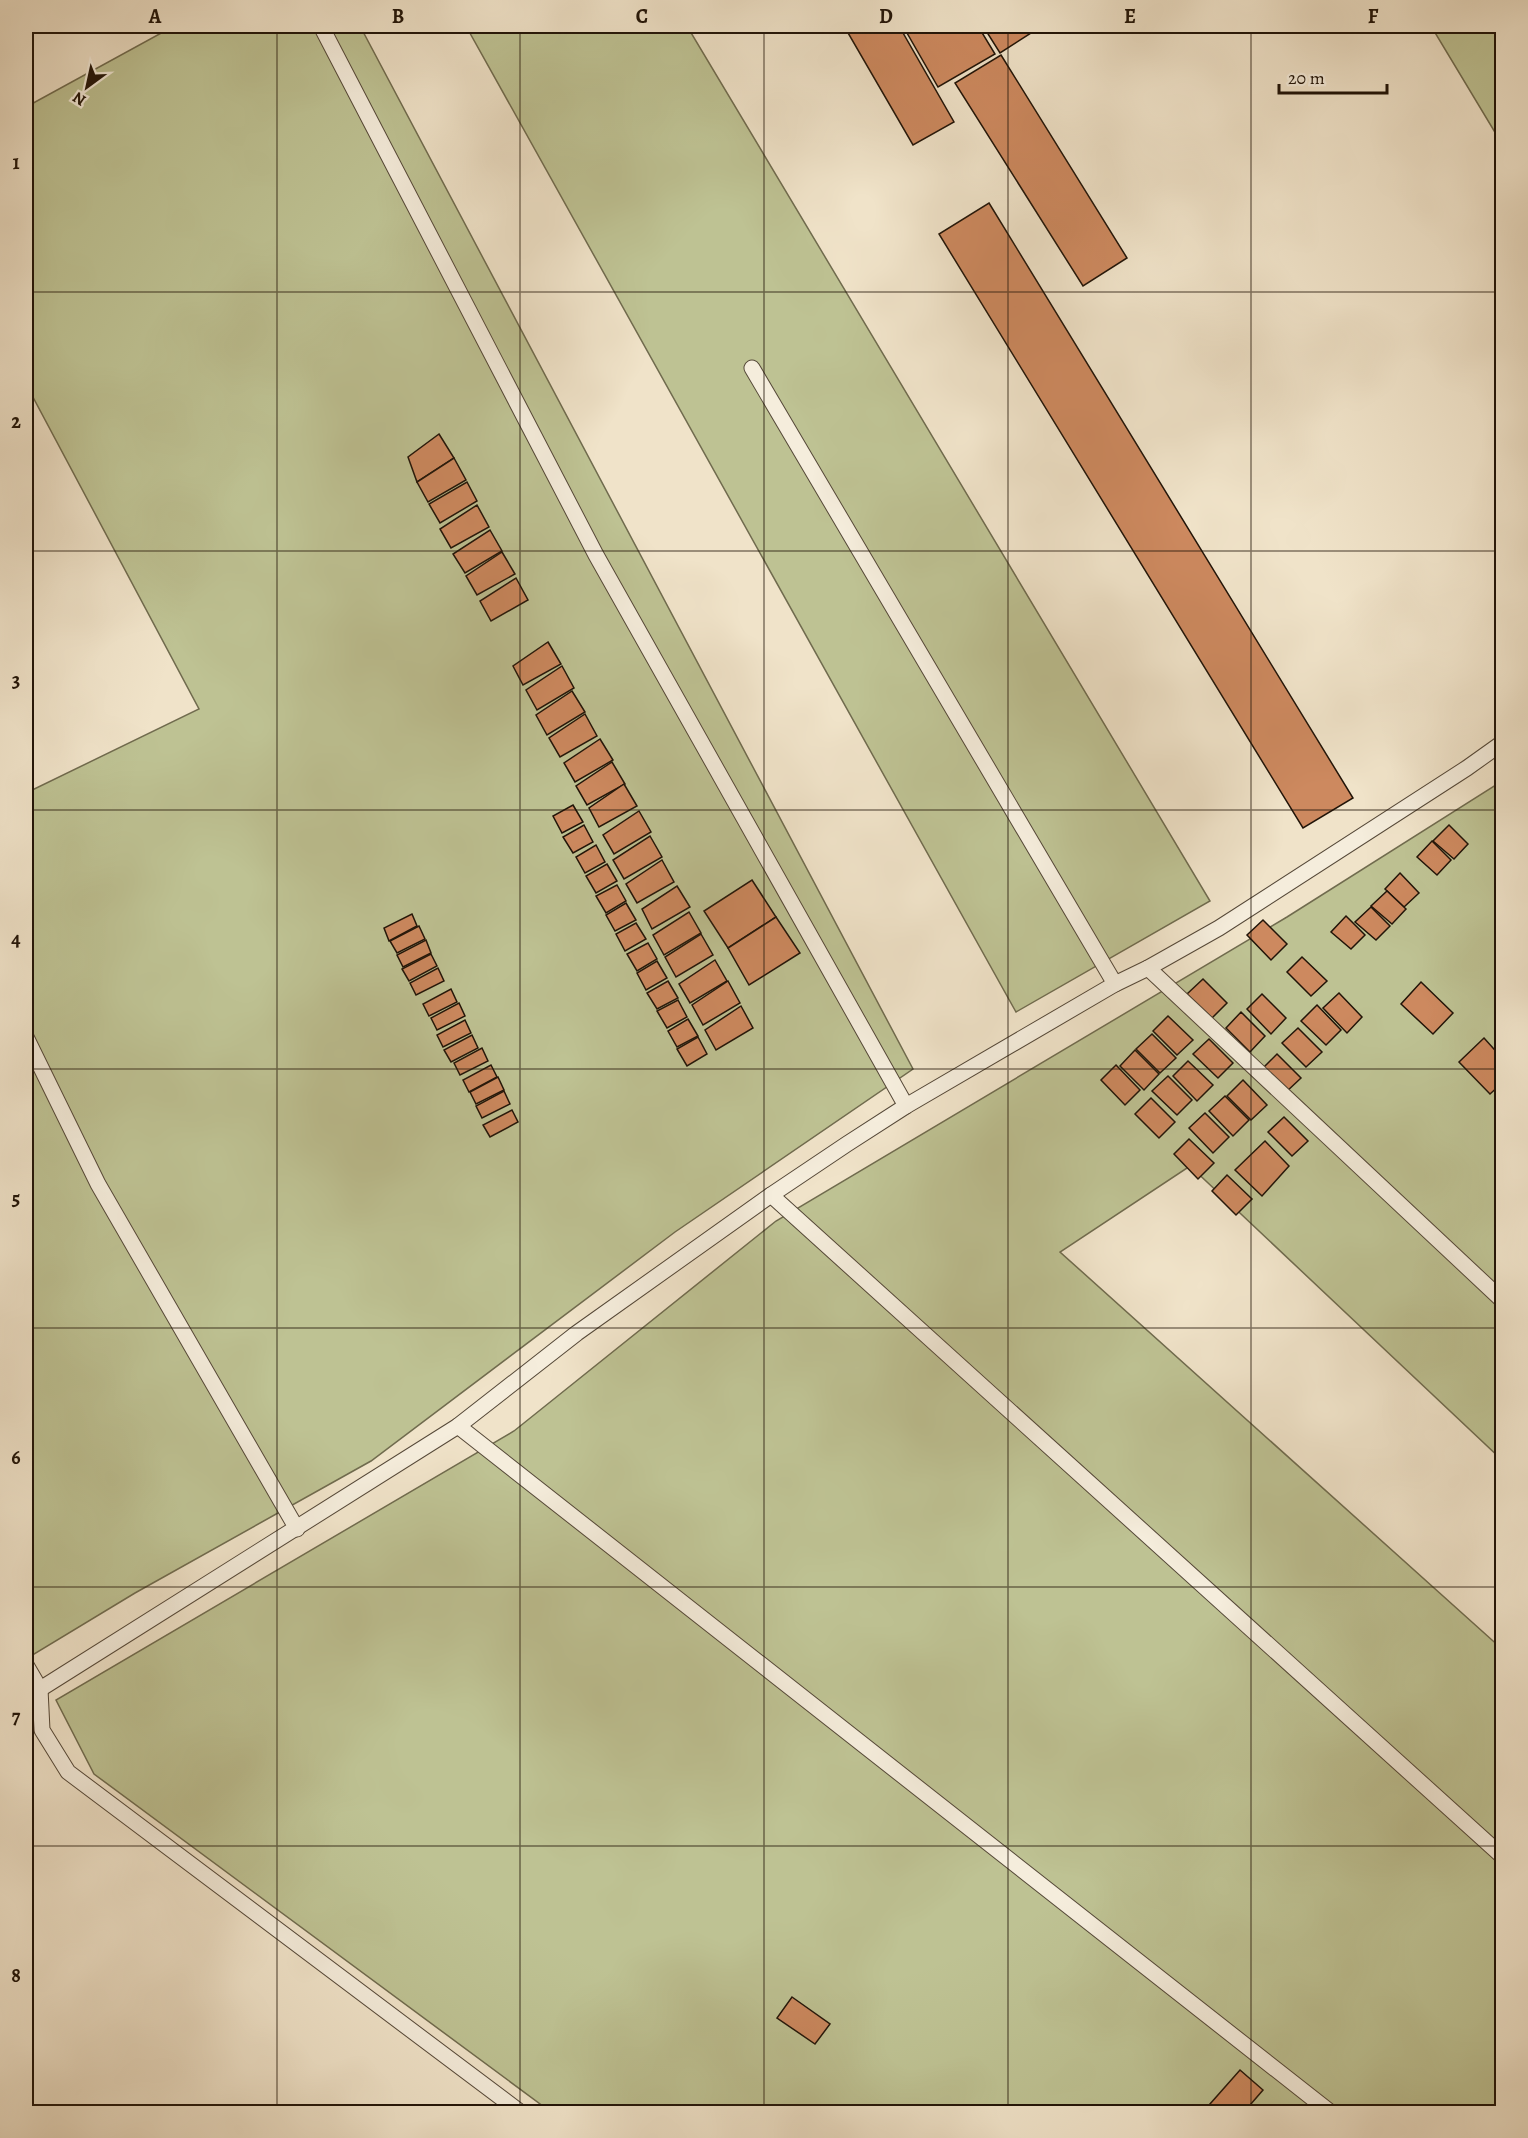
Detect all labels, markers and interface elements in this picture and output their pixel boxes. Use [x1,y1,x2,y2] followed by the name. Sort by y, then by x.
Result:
[148,3,162,30] text: A
[392,3,404,30] text: B
[636,3,648,30] text: C
[879,3,893,30] text: D
[1124,3,1136,30] text: E
[1368,3,1379,30] text: F
[57,57,117,117] north arrow
[1279,57,1387,95] scale bar
[1288,66,1325,90] text: 20 m
[68,86,90,111] text: N
[12,149,20,176] text: 1
[11,408,21,435] text: 2
[12,667,20,694] text: 3
[11,926,21,953] text: 4
[12,1185,20,1212] text: 5
[11,1444,21,1471] text: 6
[12,1703,21,1730] text: 7
[11,1962,21,1989] text: 8

